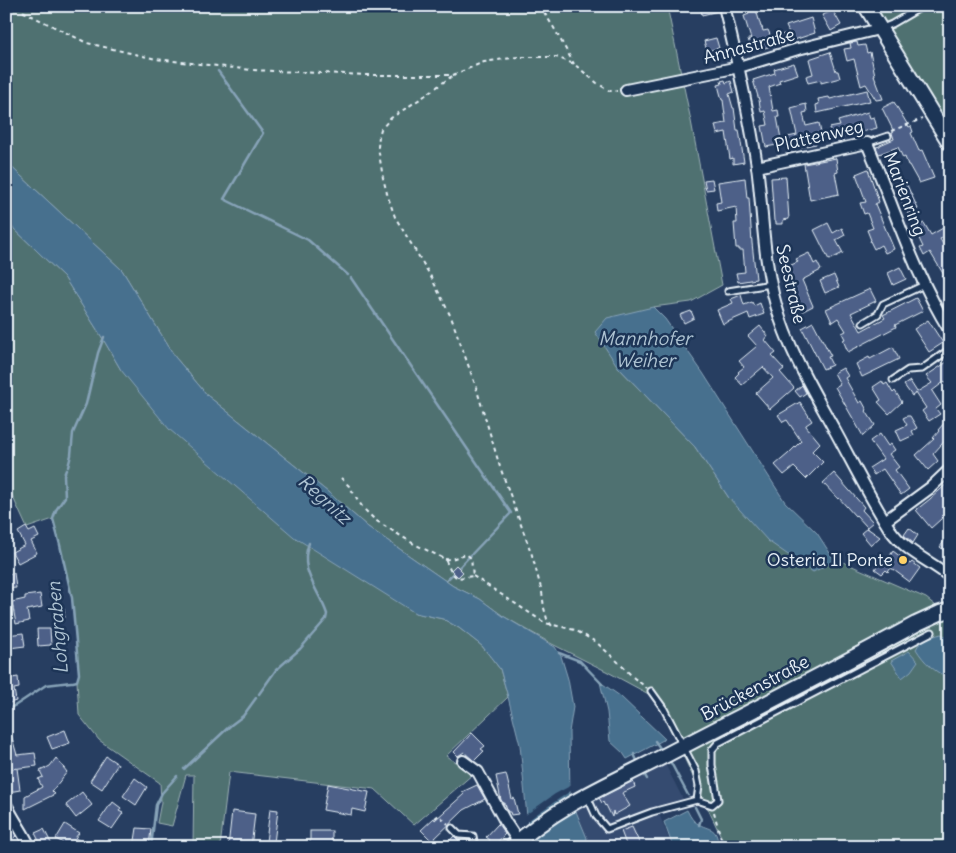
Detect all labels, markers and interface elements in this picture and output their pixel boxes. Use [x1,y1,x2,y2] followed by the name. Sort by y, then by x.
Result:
[701,22,797,69] street label: Annastraße
[772,114,866,157] street label: Plattenweg
[879,149,932,239] street label: Marienring
[771,242,812,326] street label: Seestraße
[598,326,694,372] water label: Mannhofer Weiher
[293,469,358,530] water label: Regnitz
[767,548,893,571] place label: Osteria Il Ponte
[897,554,909,566] marker: Osteria Il Ponte
[41,580,73,675] water label: Lohgraben
[697,649,813,726] street label: Brückenstraße

